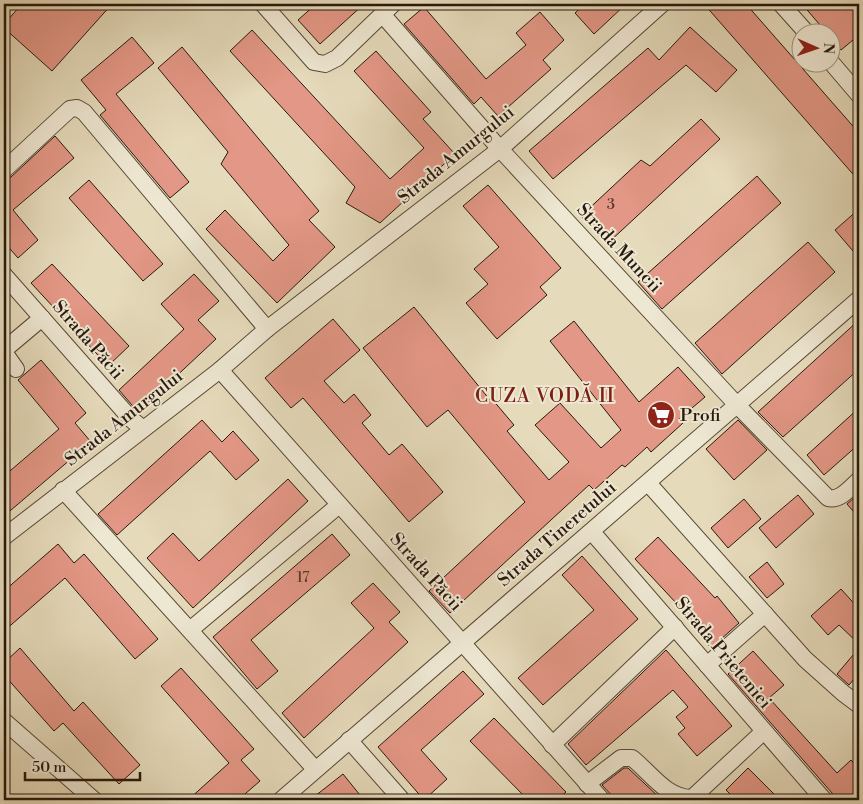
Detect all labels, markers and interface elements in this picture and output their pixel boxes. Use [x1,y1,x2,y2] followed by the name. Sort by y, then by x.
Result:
[790,22,840,72] north arrow
[819,43,837,54] text: N
[393,101,519,209] street label: Strada Amurgului
[607,195,615,214] house number: 3
[572,198,666,298] street label: Strada Muncii
[47,295,129,385] street label: Strada Păcii
[60,365,188,471] street label: Strada Amurgului
[475,383,615,408] district label: CUZA VODĂ II
[646,400,676,430] supermarket icon: Profi
[680,404,721,427] place label: Profi
[493,476,621,592] street label: Strada Tineretului
[385,528,467,616] street label: Strada Păcii
[296,568,310,587] house number: 17
[669,592,777,714] street label: Strada Prieteniei
[25,749,140,781] scale bar
[32,758,66,777] text: 50 m

